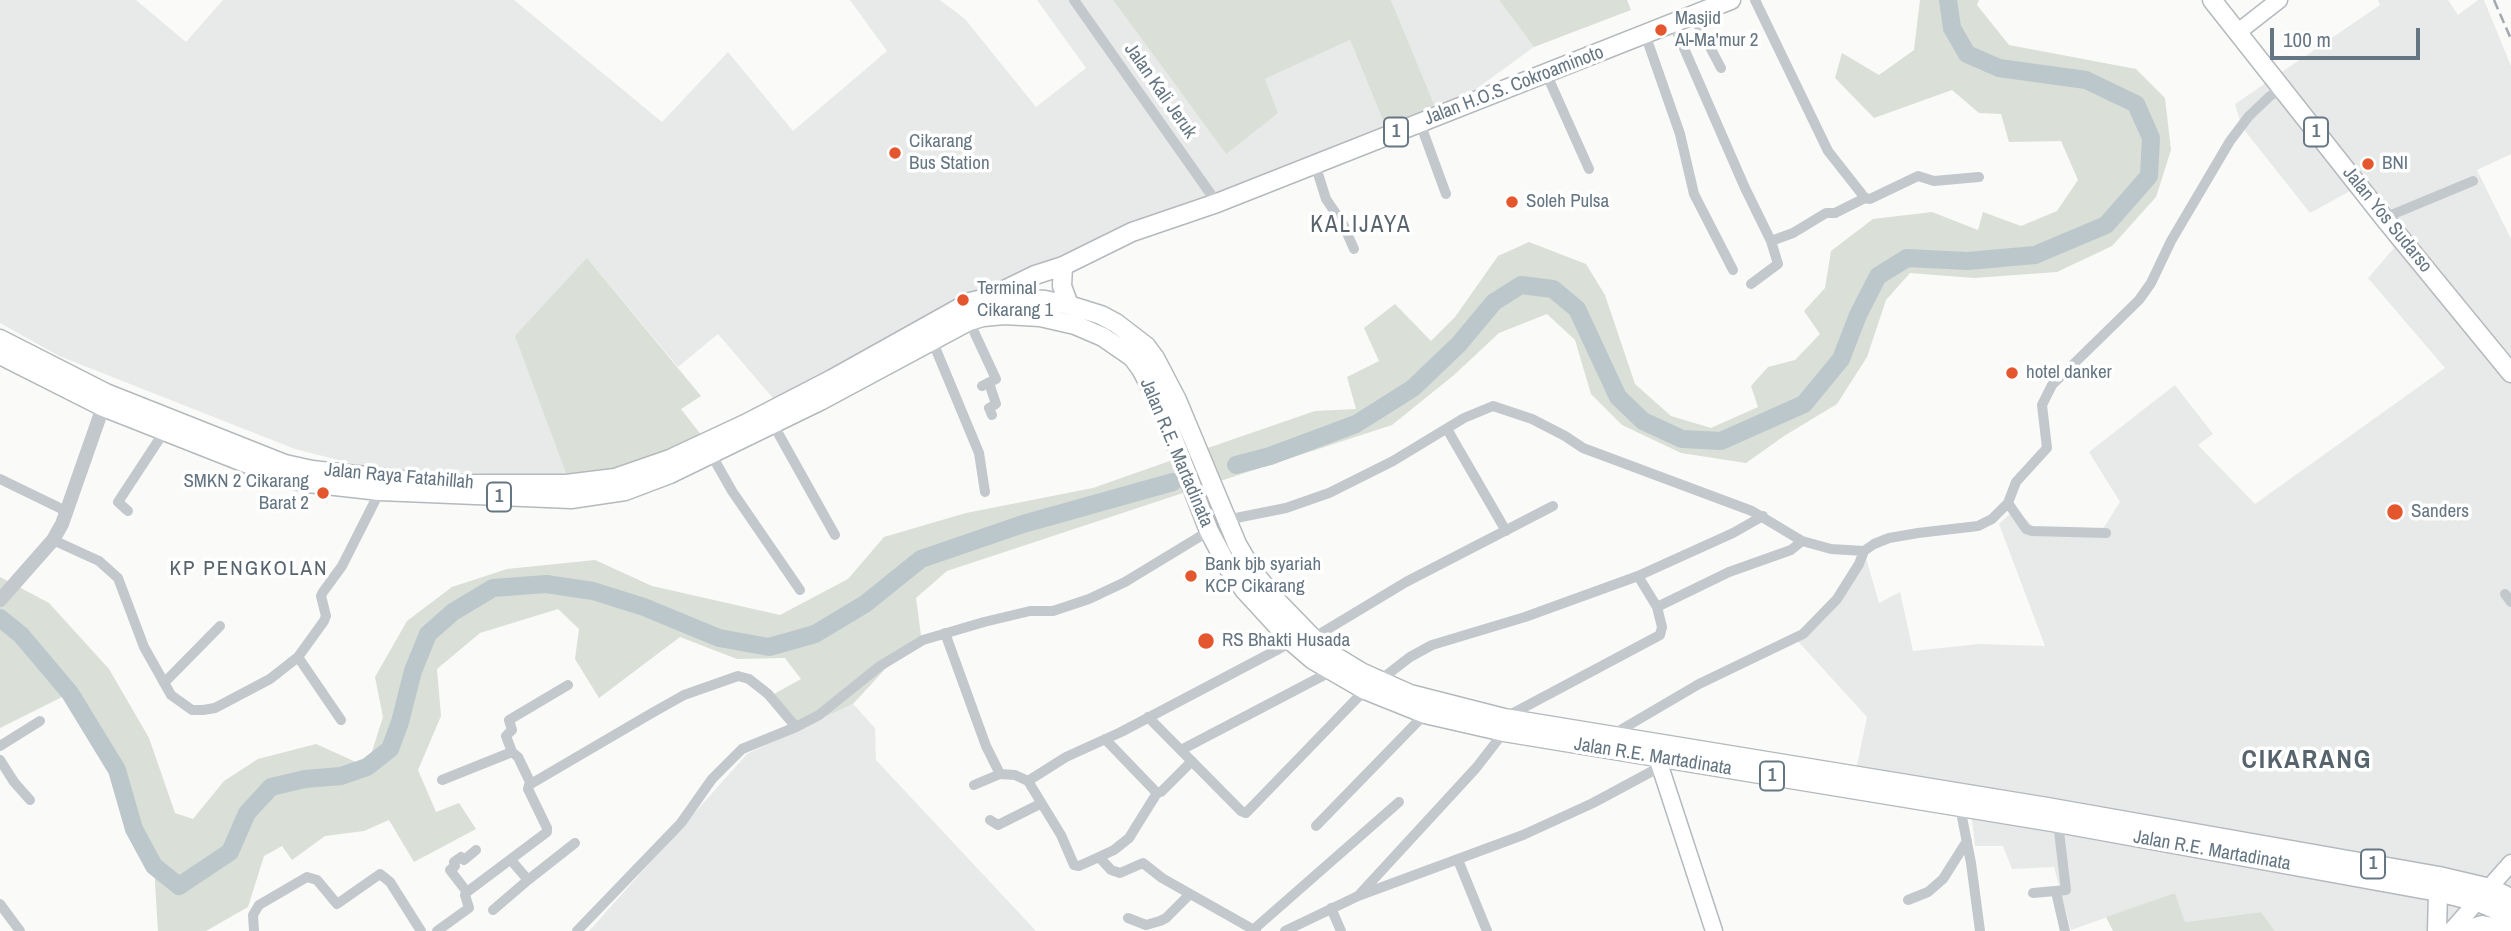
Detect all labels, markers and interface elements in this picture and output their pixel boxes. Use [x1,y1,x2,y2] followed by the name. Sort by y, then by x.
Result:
[1675,8,1758,52] place label: Masjid Al-Ma'mur 2
[2273,14,2424,58] scale bar
[1653,22,1669,38] marker: Masjid Al-Ma'mur 2
[2283,25,2331,54] text: 100 m
[1119,39,1201,143] street label: Jalan Kali Jeruk
[1421,41,1607,131] street label: Jalan H.O.S. Cokroaminoto
[1384,118,1408,146] road number: 1
[2304,118,2328,146] road number: 1
[909,131,990,175] place label: Cikarang Bus Station
[887,145,903,161] marker: Cikarang Bus Station
[2382,153,2408,175] place label: BNI
[2360,156,2376,172] marker: BNI
[2337,162,2437,278] street label: Jalan Yos Sudarso
[1526,191,1609,213] place label: Soleh Pulsa
[1504,194,1520,210] marker: Soleh Pulsa
[1311,212,1411,240] district label: KALIJAYA
[977,278,1053,322] place label: Terminal Cikarang 1
[955,292,971,308] marker: Terminal Cikarang 1
[2026,362,2112,384] place label: hotel danker
[2004,365,2020,381] marker: hotel danker
[1134,375,1218,531] street label: Jalan R.E. Martadinata
[323,459,475,495] street label: Jalan Raya Fatahillah
[183,471,309,515] place label: SMKN 2 Cikarang Barat 2
[487,482,511,512] road number: 1
[315,485,331,501] marker: SMKN 2 Cikarang Barat 2
[2411,501,2469,523] place label: Sanders
[2385,502,2405,522] marker: Sanders
[1205,554,1321,598] place label: Bank bjb syariah KCP Cikarang
[171,556,327,582] district label: KP PENGKOLAN
[1183,568,1199,584] marker: Bank bjb syariah KCP Cikarang
[1222,630,1350,652] place label: RS Bhakti Husada
[1196,631,1216,651] marker: RS Bhakti Husada
[1573,733,1733,781] street label: Jalan R.E. Martadinata
[2243,745,2371,777] district label: CIKARANG
[1760,762,1784,790] road number: 1
[2132,826,2292,876] street label: Jalan R.E. Martadinata
[2361,850,2385,878] road number: 1

